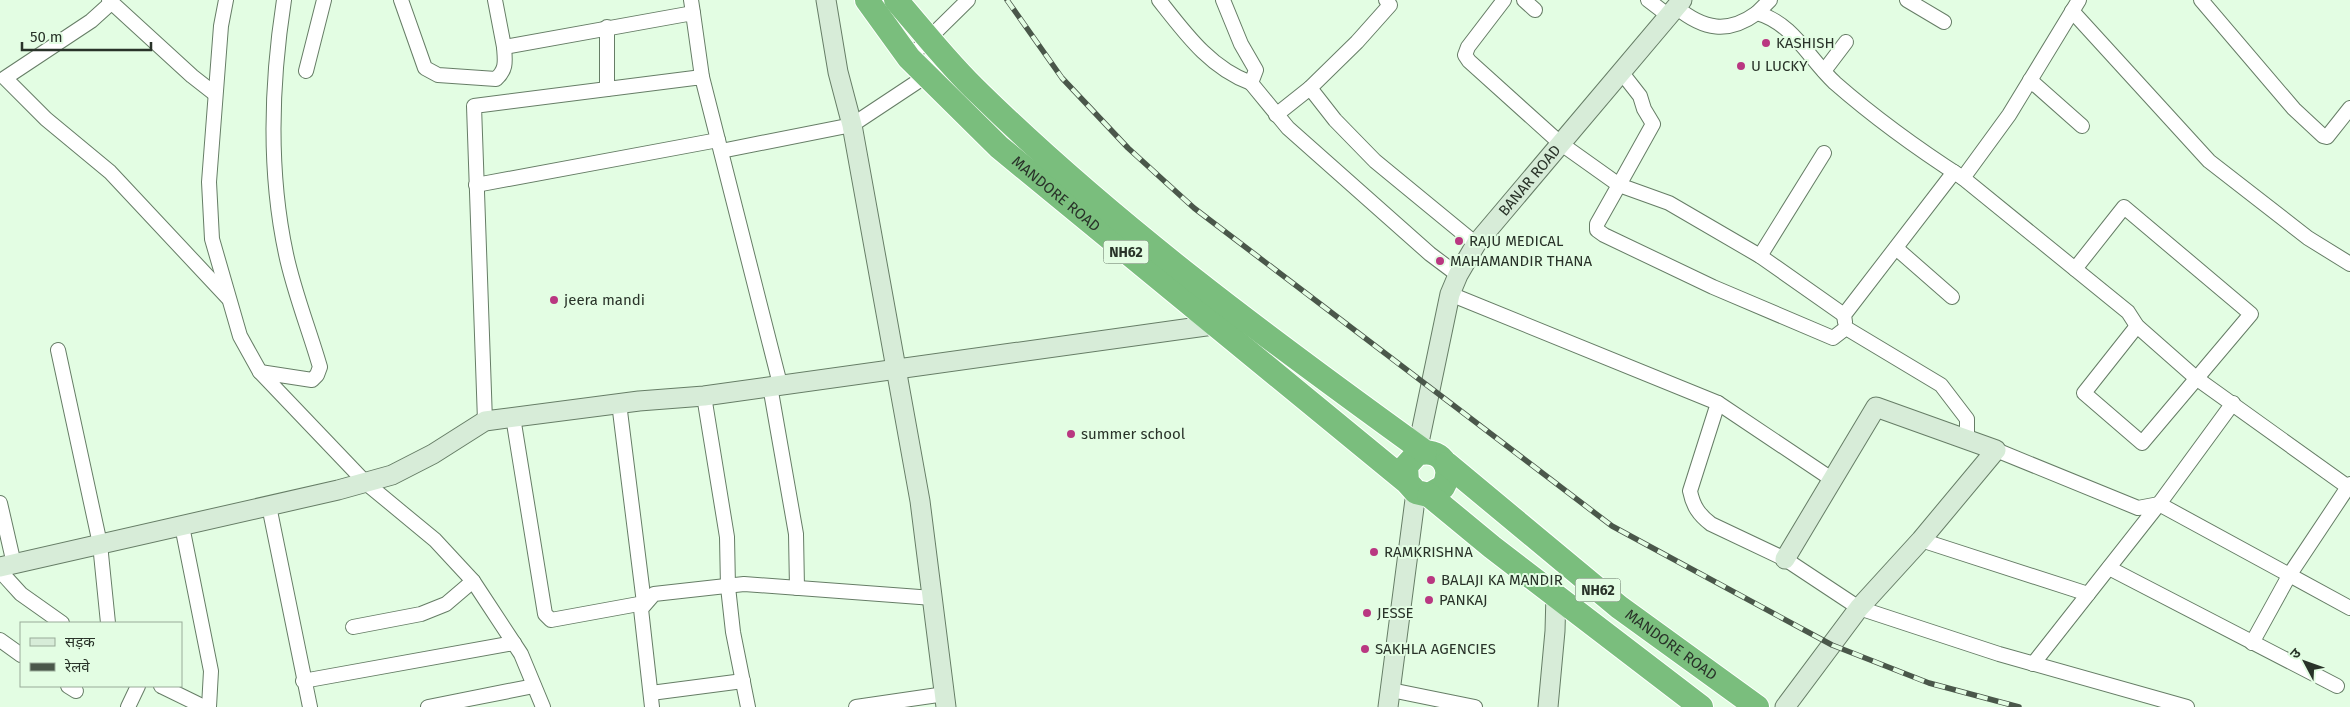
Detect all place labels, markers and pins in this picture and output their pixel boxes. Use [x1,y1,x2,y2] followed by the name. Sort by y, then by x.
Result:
[1776,34,1835,52] place label: KASHISH
[1760,37,1772,49] marker: KASHISH
[1751,57,1808,75] place label: U LUCKY
[1735,60,1747,72] marker: U LUCKY
[1469,232,1564,250] place label: RAJU MEDICAL
[1453,235,1465,247] marker: RAJU MEDICAL
[1450,252,1593,270] place label: MAHAMANDIR THANA
[1434,255,1446,267] marker: MAHAMANDIR THANA
[563,291,645,309] place label: jeera mandi
[548,294,560,306] marker: jeera mandi
[1081,425,1186,443] place label: summer school
[1065,428,1077,440] marker: summer school
[1384,543,1473,561] place label: RAMKRISHNA
[1368,546,1380,558] marker: RAMKRISHNA
[1441,571,1563,589] place label: BALAJI KA MANDIR
[1425,574,1437,586] marker: BALAJI KA MANDIR
[1439,591,1488,609] place label: PANKAJ
[1423,594,1435,606] marker: PANKAJ
[1377,604,1414,622] place label: JESSE
[1361,607,1373,619] marker: JESSE
[1375,640,1496,658] place label: SAKHLA AGENCIES
[1359,643,1371,655] marker: SAKHLA AGENCIES

